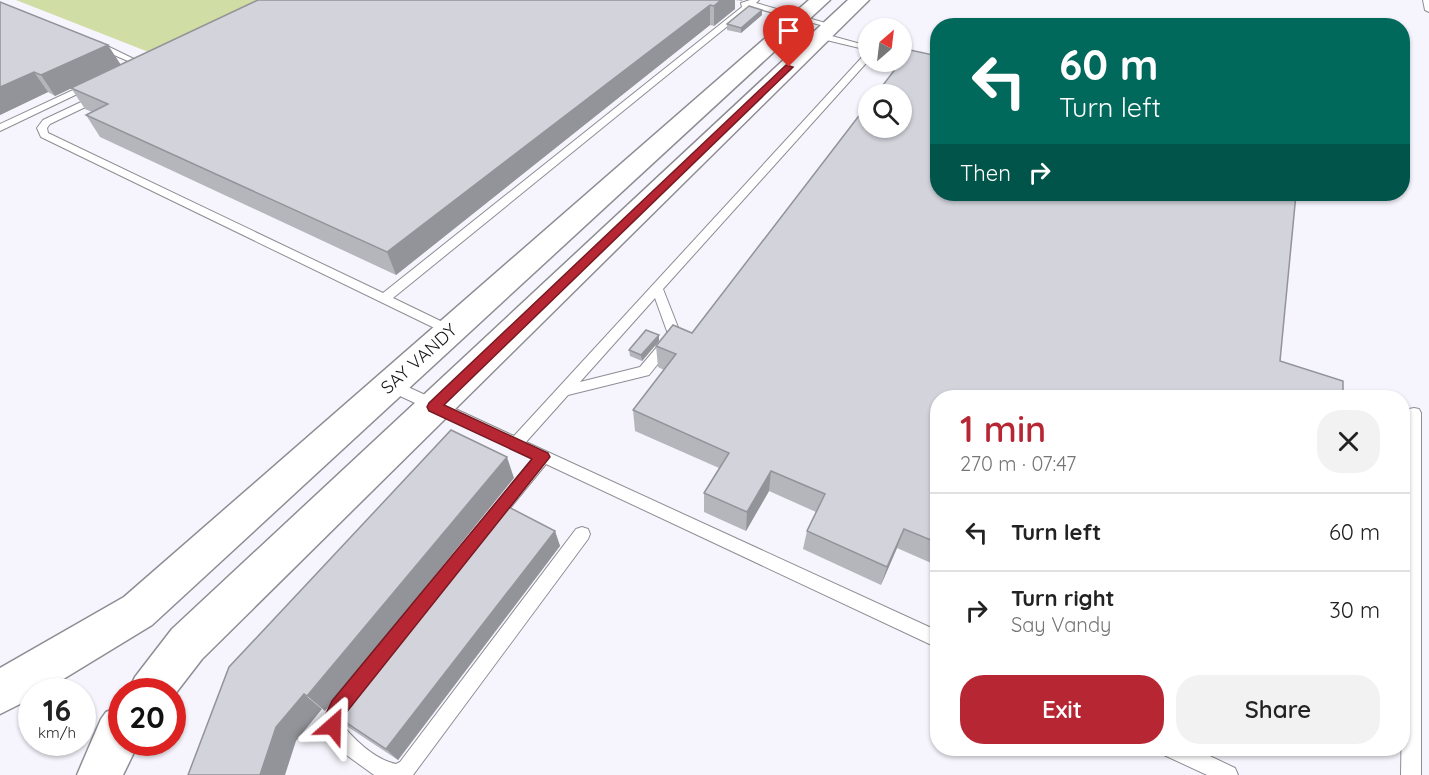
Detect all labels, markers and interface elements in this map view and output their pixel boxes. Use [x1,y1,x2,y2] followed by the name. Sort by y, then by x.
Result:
[763,5,814,67] pin
[772,14,805,47] icon: arrive
[858,18,912,72] north arrow
[858,18,912,138] map controls
[1059,38,1159,91] text: 60 m
[960,42,1038,120] icon: left
[858,84,912,138] button: search
[1059,90,1161,124] text: Turn left
[1023,156,1056,189] icon: right
[960,159,1011,187] text: Then
[376,318,462,399] street label: SAY VANDY
[960,406,1046,451] text: 1 min
[1317,410,1380,473] button: close
[960,451,1076,476] text: 270 m · 07:47
[960,516,993,549] icon: left
[1011,518,1101,546] text: Turn left
[1329,518,1380,546] text: 60 m
[1011,584,1115,612] text: Turn right
[960,594,993,627] icon: right
[1329,596,1380,624] text: 30 m
[1011,612,1111,637] text: Say Vandy
[960,675,1164,744] button: Exit
[1176,675,1380,744] button: Share
[108,678,186,756] speed limit sign: 20
[43,691,71,729] text: 16
[301,694,365,758] position arrow
[38,723,76,742] text: km/h

